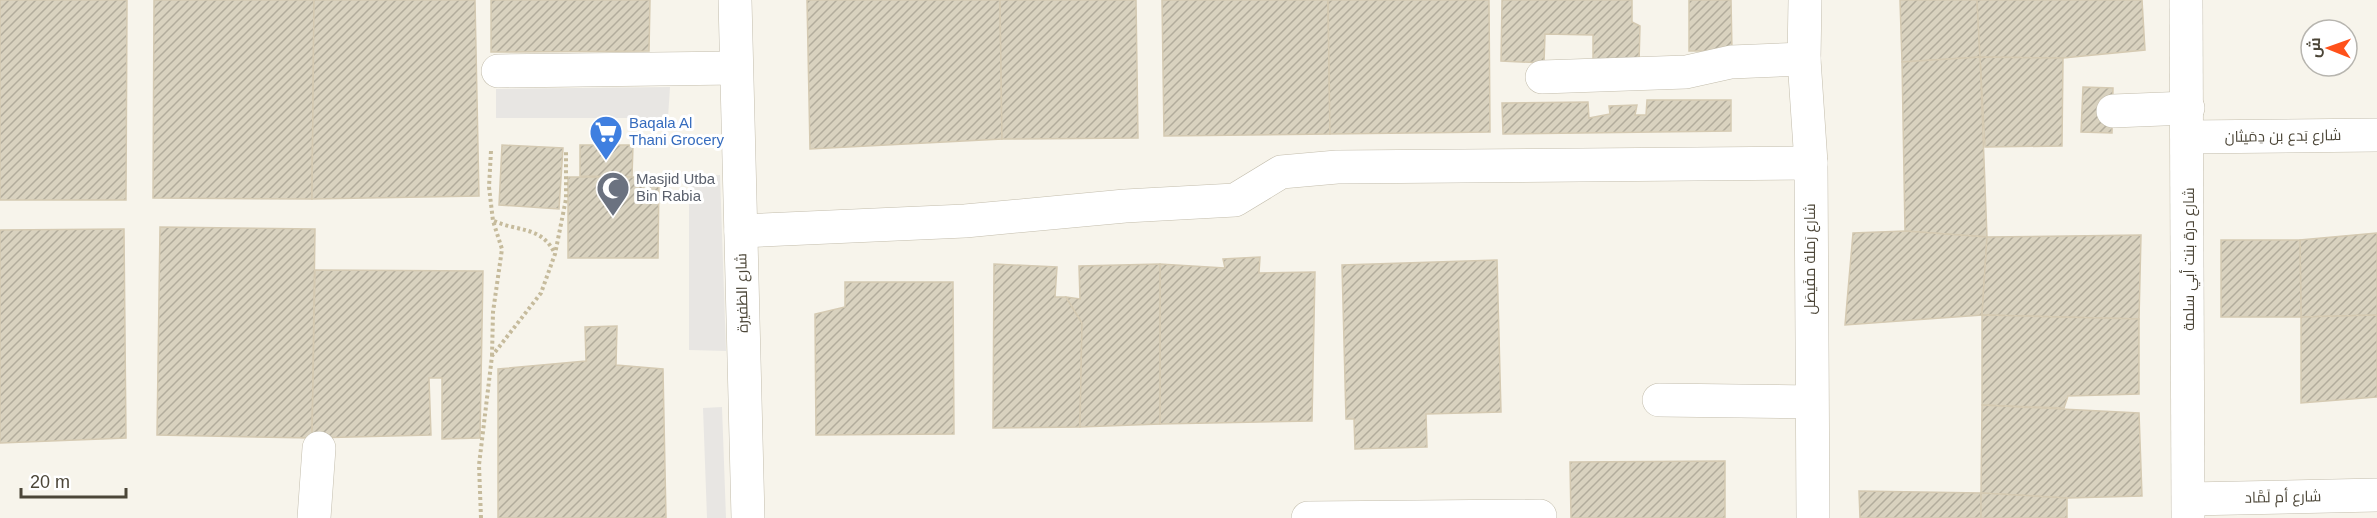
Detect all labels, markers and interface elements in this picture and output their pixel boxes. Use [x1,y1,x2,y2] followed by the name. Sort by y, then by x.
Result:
[2299,18,2359,78] north arrow
[2306,37,2324,58] text: ش
[588,114,624,161] supermarket icon: Baqala Al Thani Grocery
[629,114,725,148] place label: Baqala Al Thani Grocery
[2225,126,2341,148] street label: شارع بَدع بن دِمَيثان
[595,170,631,217] mosque icon: Masjid Utba Bin Rabia
[636,170,716,204] place label: Masjid Utba Bin Rabia
[2179,187,2201,331] street label: شارع درة بنت أبي سلمة
[1801,203,1821,315] street label: شارع رَملة مفَيصَل
[732,253,754,333] street label: شارع الظفيرة
[21,461,126,499] scale bar
[30,472,70,492] text: 20 m
[2244,486,2322,509] street label: شارع أم لَمَّاد

